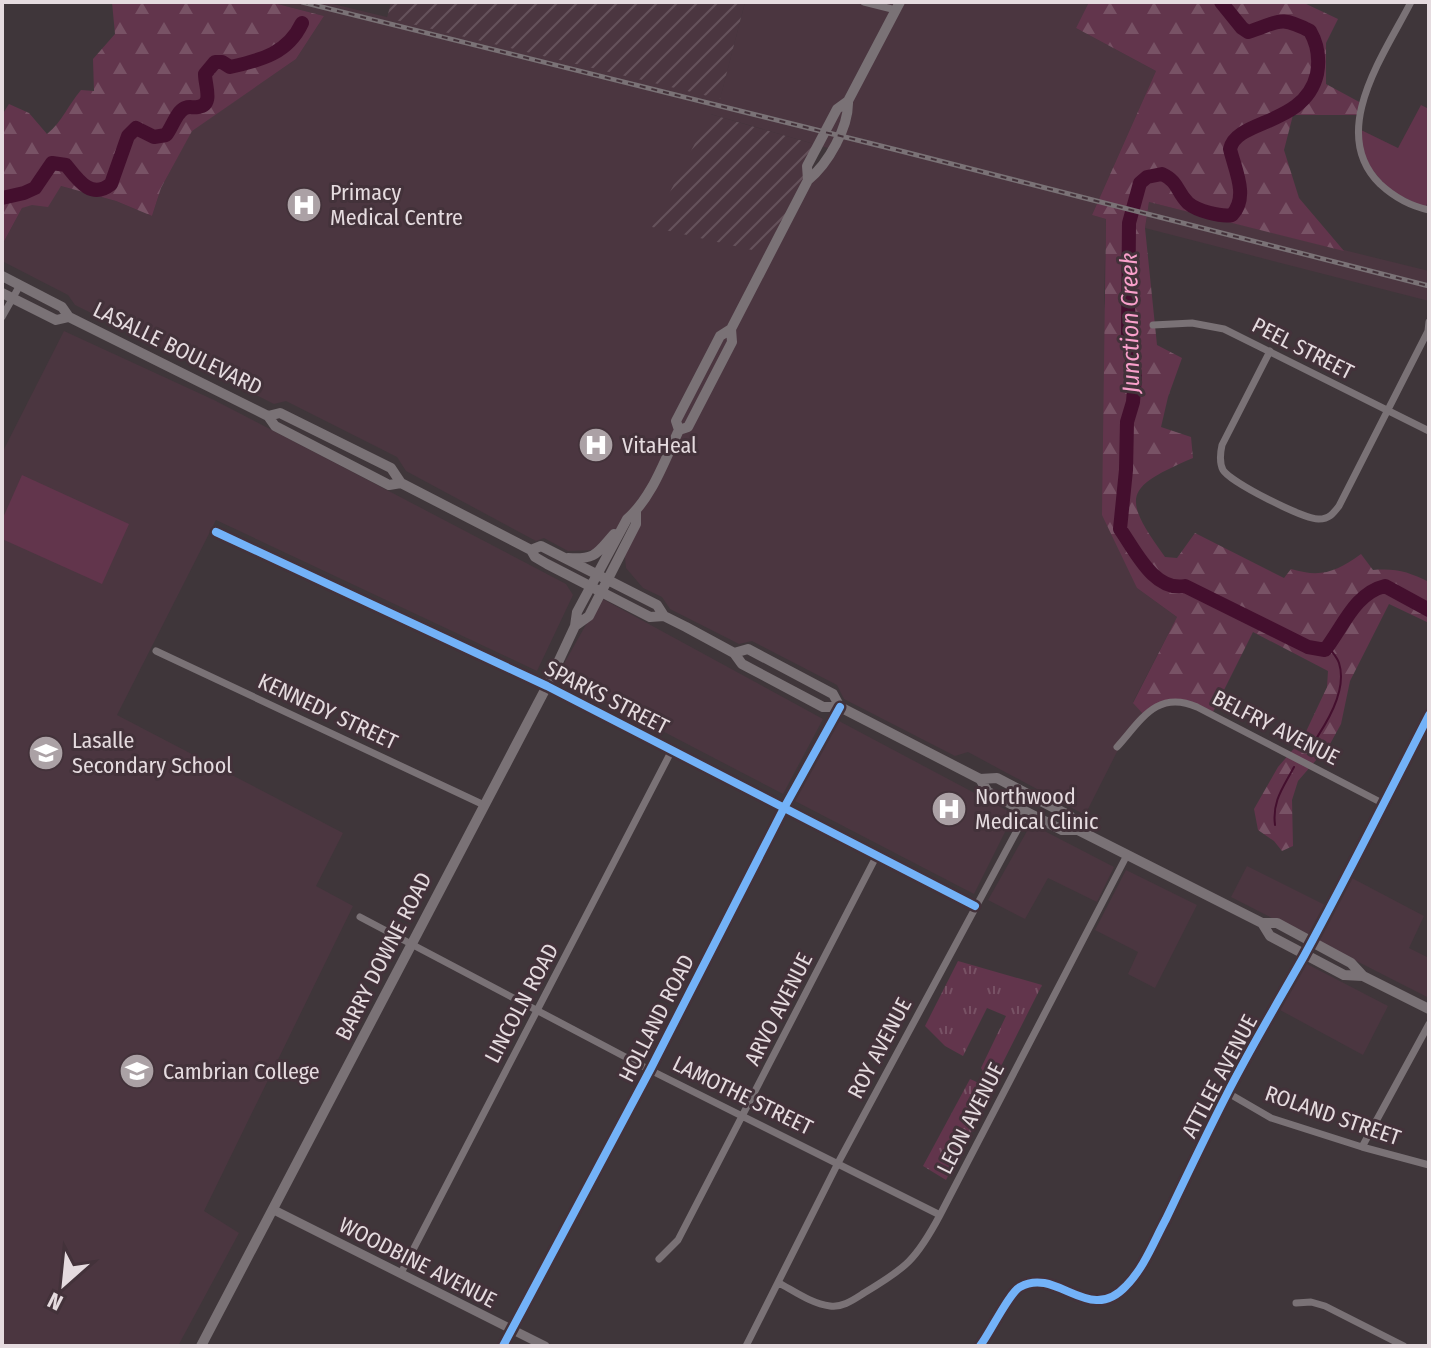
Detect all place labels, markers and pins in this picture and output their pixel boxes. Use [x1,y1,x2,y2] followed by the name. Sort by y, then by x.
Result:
[330,179,463,231] place label: Primacy Medical Centre
[285,186,323,224] hospital icon: Primacy Medical Centre
[577,426,615,464] hospital icon: VitaHeal
[622,432,697,459] place label: VitaHeal
[72,727,232,779] place label: Lasalle Secondary School
[27,734,65,772] school or university icon: Lasalle Secondary School
[975,783,1099,835] place label: Northwood Medical Clinic
[930,790,968,828] hospital icon: Northwood Medical Clinic
[118,1052,156,1090] school or university icon: Cambrian College
[163,1058,320,1085] place label: Cambrian College

